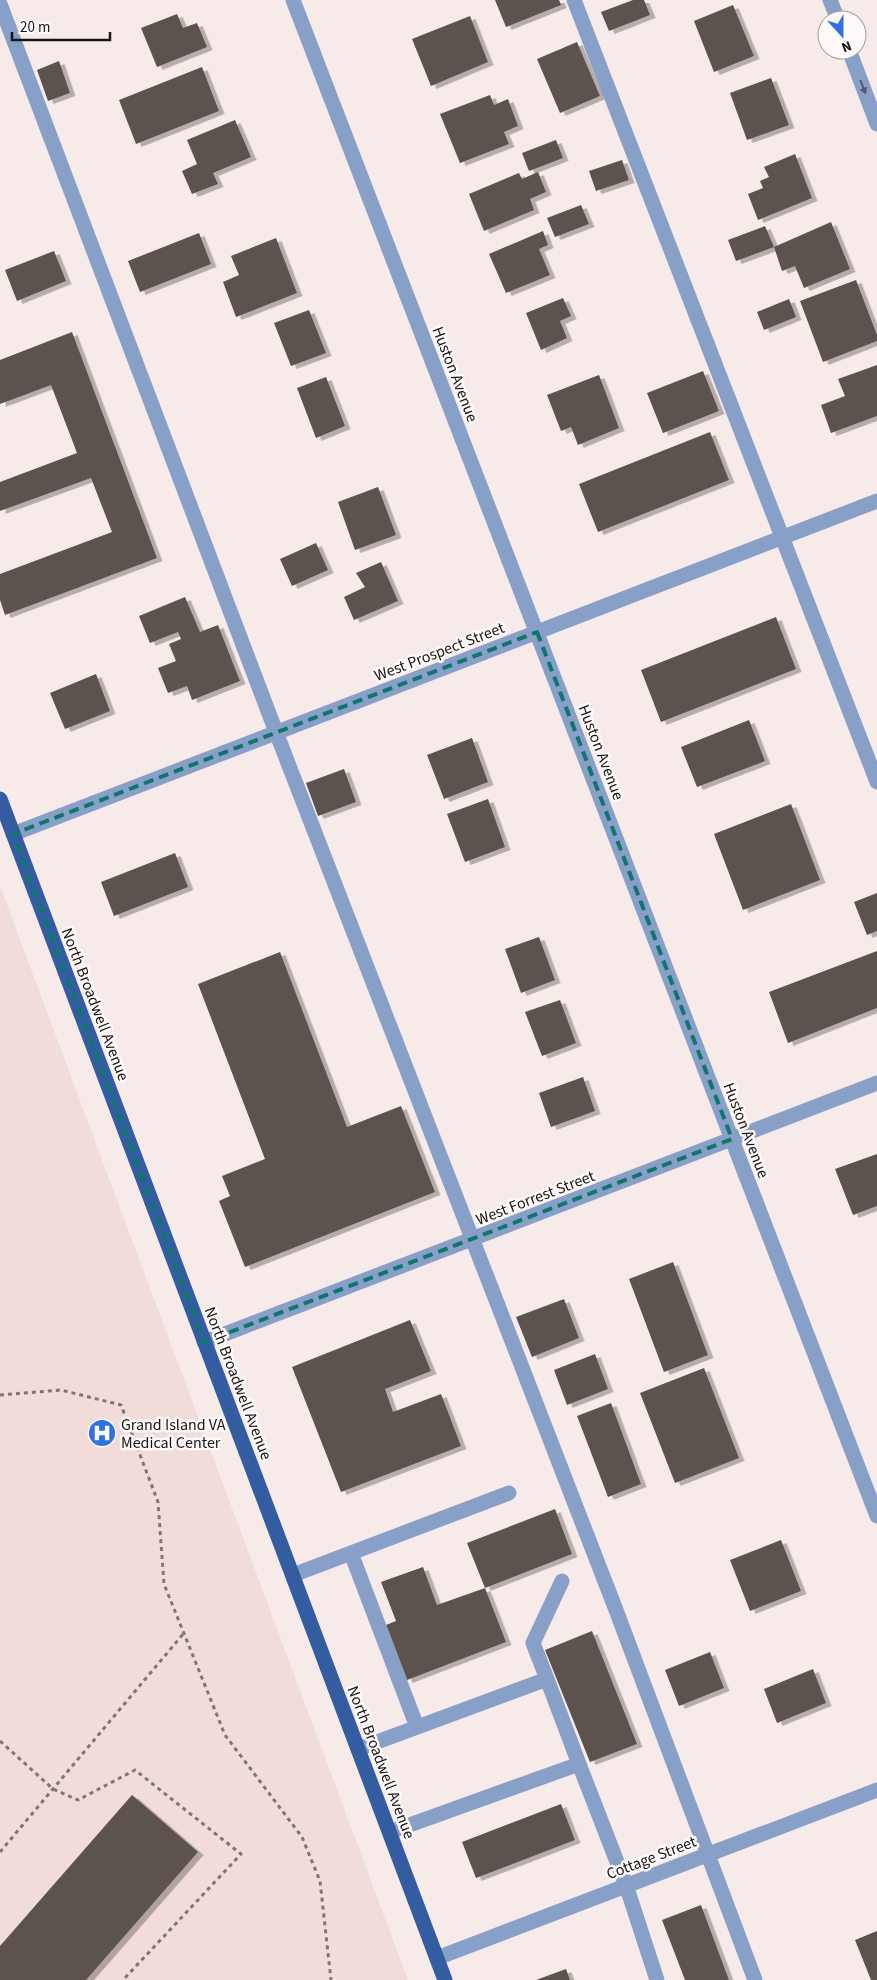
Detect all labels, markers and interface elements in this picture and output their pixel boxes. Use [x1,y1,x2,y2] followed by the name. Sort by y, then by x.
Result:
[12,10,110,42] scale bar
[817,10,867,60] north arrow
[20,17,50,38] text: 20 m
[838,35,854,57] text: N
[859,80,867,95] one-way arrow
[427,323,483,425] street label: Huston Avenue
[371,617,508,687] street label: West Prospect Street
[573,701,629,803] street label: Huston Avenue
[56,925,134,1084] street label: North Broadwell Avenue
[718,1079,774,1181] street label: Huston Avenue
[473,1165,599,1231] street label: West Forrest Street
[199,1304,277,1463] street label: North Broadwell Avenue
[121,1414,226,1454] place label: Grand Island VA Medical Center
[87,1418,117,1448] hospital icon: Grand Island VA Medical Center
[342,1683,420,1842] street label: North Broadwell Avenue
[603,1830,700,1885] street label: Cottage Street

